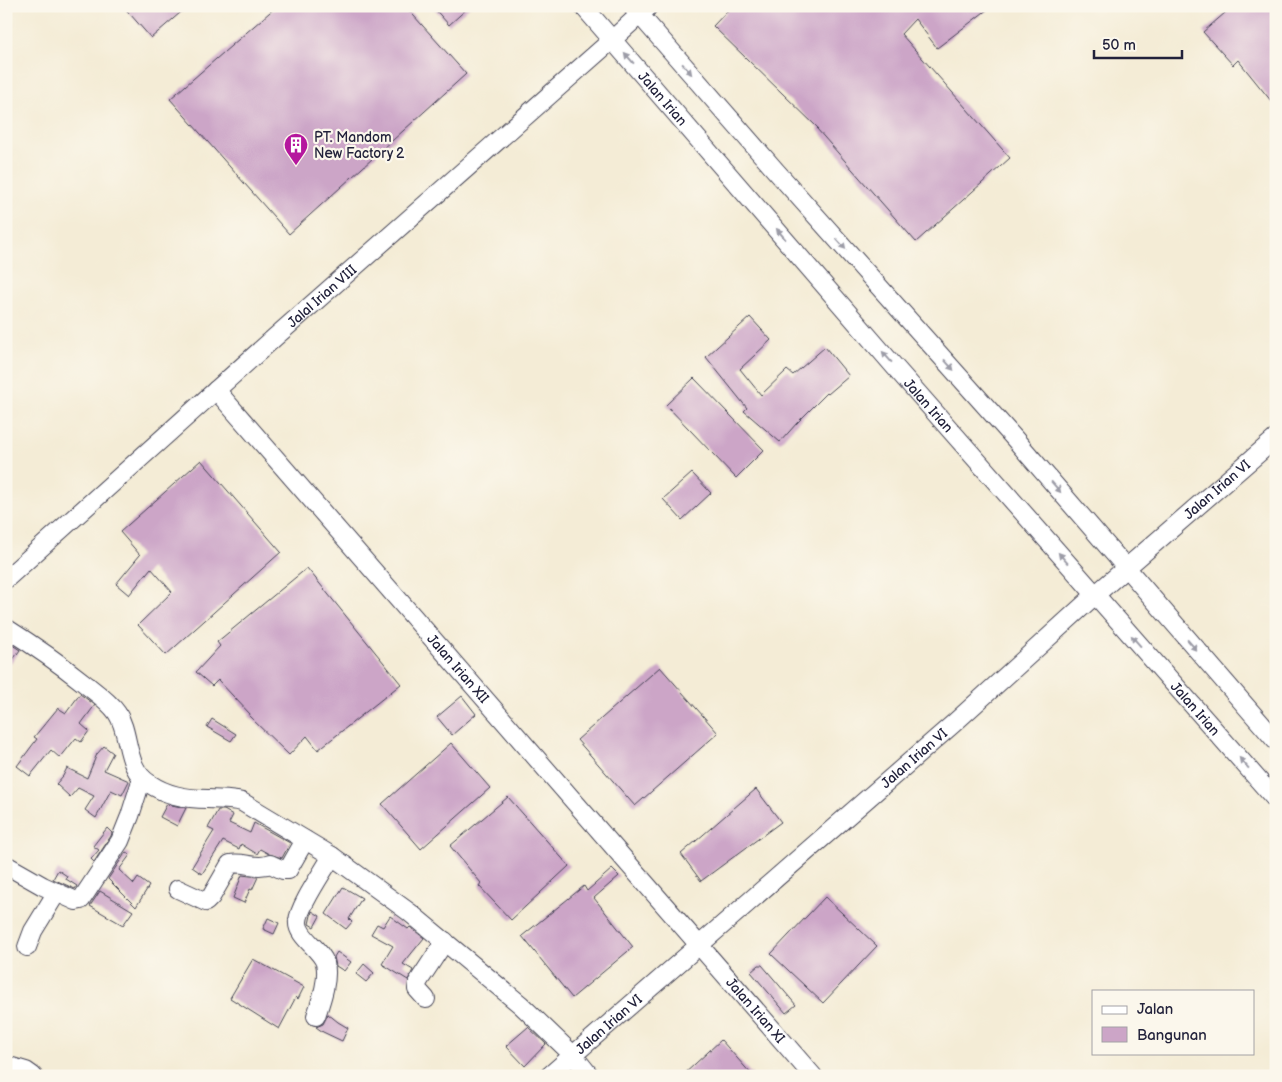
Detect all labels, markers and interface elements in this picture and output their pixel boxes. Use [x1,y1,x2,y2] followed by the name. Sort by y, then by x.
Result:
[1094,28,1182,60] scale bar
[1102,36,1136,55] text: 50 m
[623,52,635,64] one-way arrow
[681,63,693,75] one-way arrow
[635,68,691,129] street label: Jalan Irian
[314,129,405,162] place label: PT. Mandom New Factory 2
[283,132,309,166] building icon: PT. Mandom New Factory 2
[775,228,786,241] one-way arrow
[835,237,846,250] one-way arrow
[284,261,360,331] street label: Jalal Irian VIII
[881,351,892,364] one-way arrow
[943,359,955,371] one-way arrow
[900,375,957,436] street label: Jalan Irian
[1180,456,1254,523] street label: Jalan Irian VI
[1050,481,1062,493] one-way arrow
[1057,553,1069,565] one-way arrow
[424,630,493,706] street label: Jalan Irian XII
[1130,636,1142,648] one-way arrow
[1187,639,1198,652] one-way arrow
[1167,678,1224,739] street label: Jalan Irian
[877,725,951,792] street label: Jalan Irian VI
[1238,757,1249,770] one-way arrow
[722,974,789,1046] street label: Jalan Irian XI
[1092,990,1254,1054] legend
[572,991,645,1058] street label: Jalan Irian VI
[1137,1000,1173,1019] text: Jalan
[1137,1026,1207,1045] text: Bangunan

